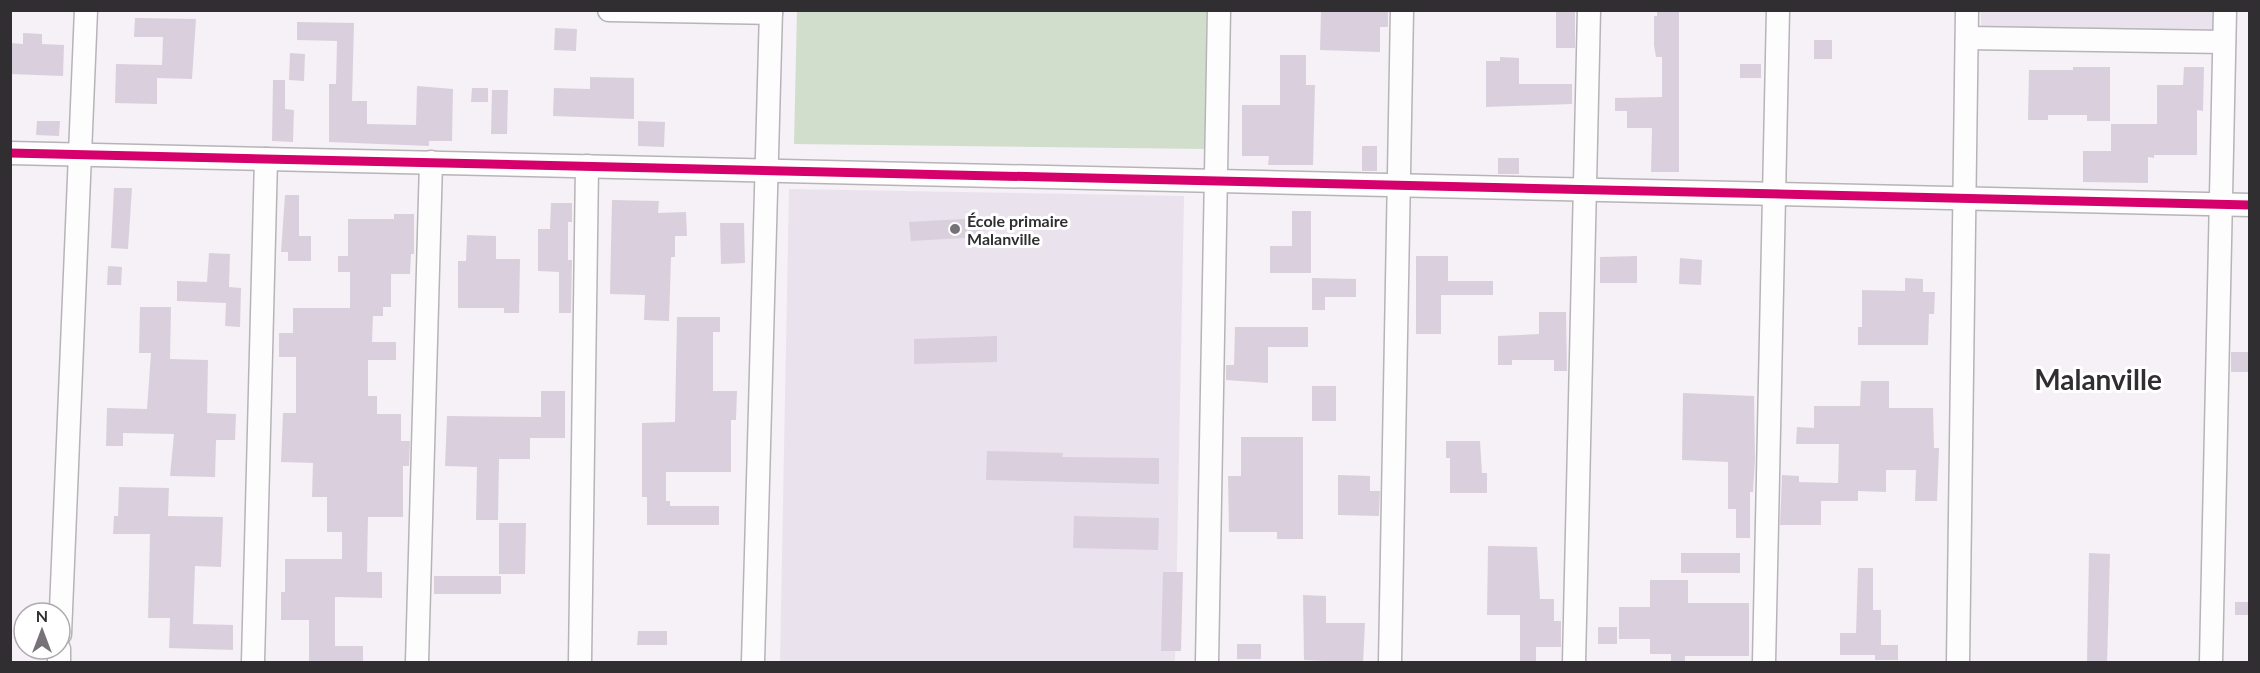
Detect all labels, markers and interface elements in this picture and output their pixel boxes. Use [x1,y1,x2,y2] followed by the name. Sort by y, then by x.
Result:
[967,211,1068,248] place label: École primaire Malanville
[948,222,962,236] marker: École primaire Malanville
[2034,362,2162,396] district label: Malanville
[12,601,72,661] north arrow
[36,606,48,625] text: N

